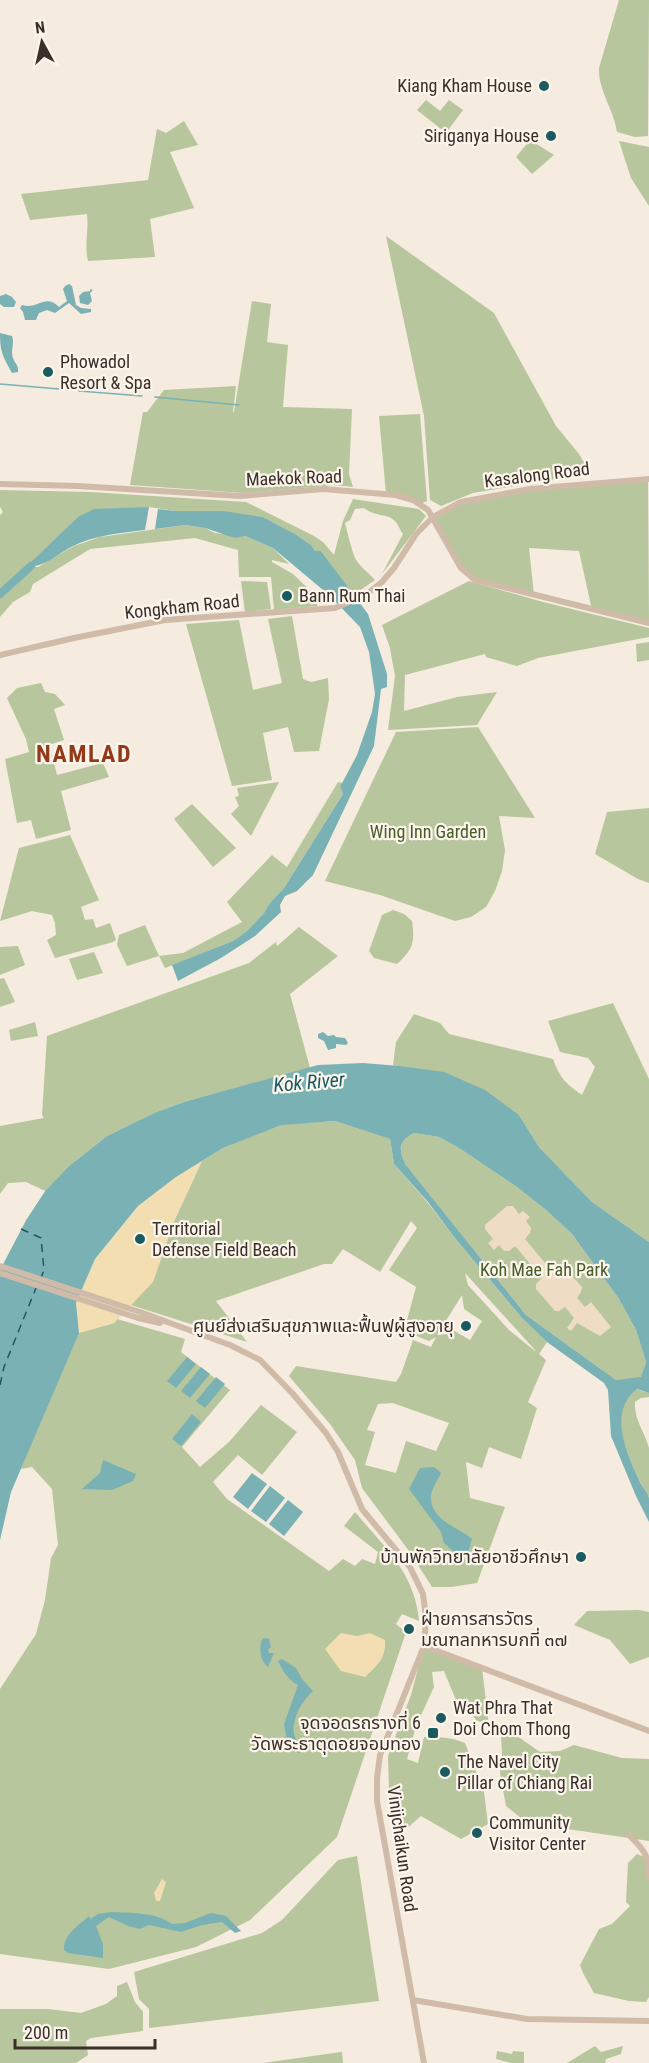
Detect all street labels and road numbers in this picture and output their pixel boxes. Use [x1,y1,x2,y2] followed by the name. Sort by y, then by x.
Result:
[483,458,591,491] street label: Kasalong Road
[246,465,342,490] street label: Maekok Road
[123,590,240,623] street label: Kongkham Road
[383,1785,422,1913] street label: Vinijchaikun Road

